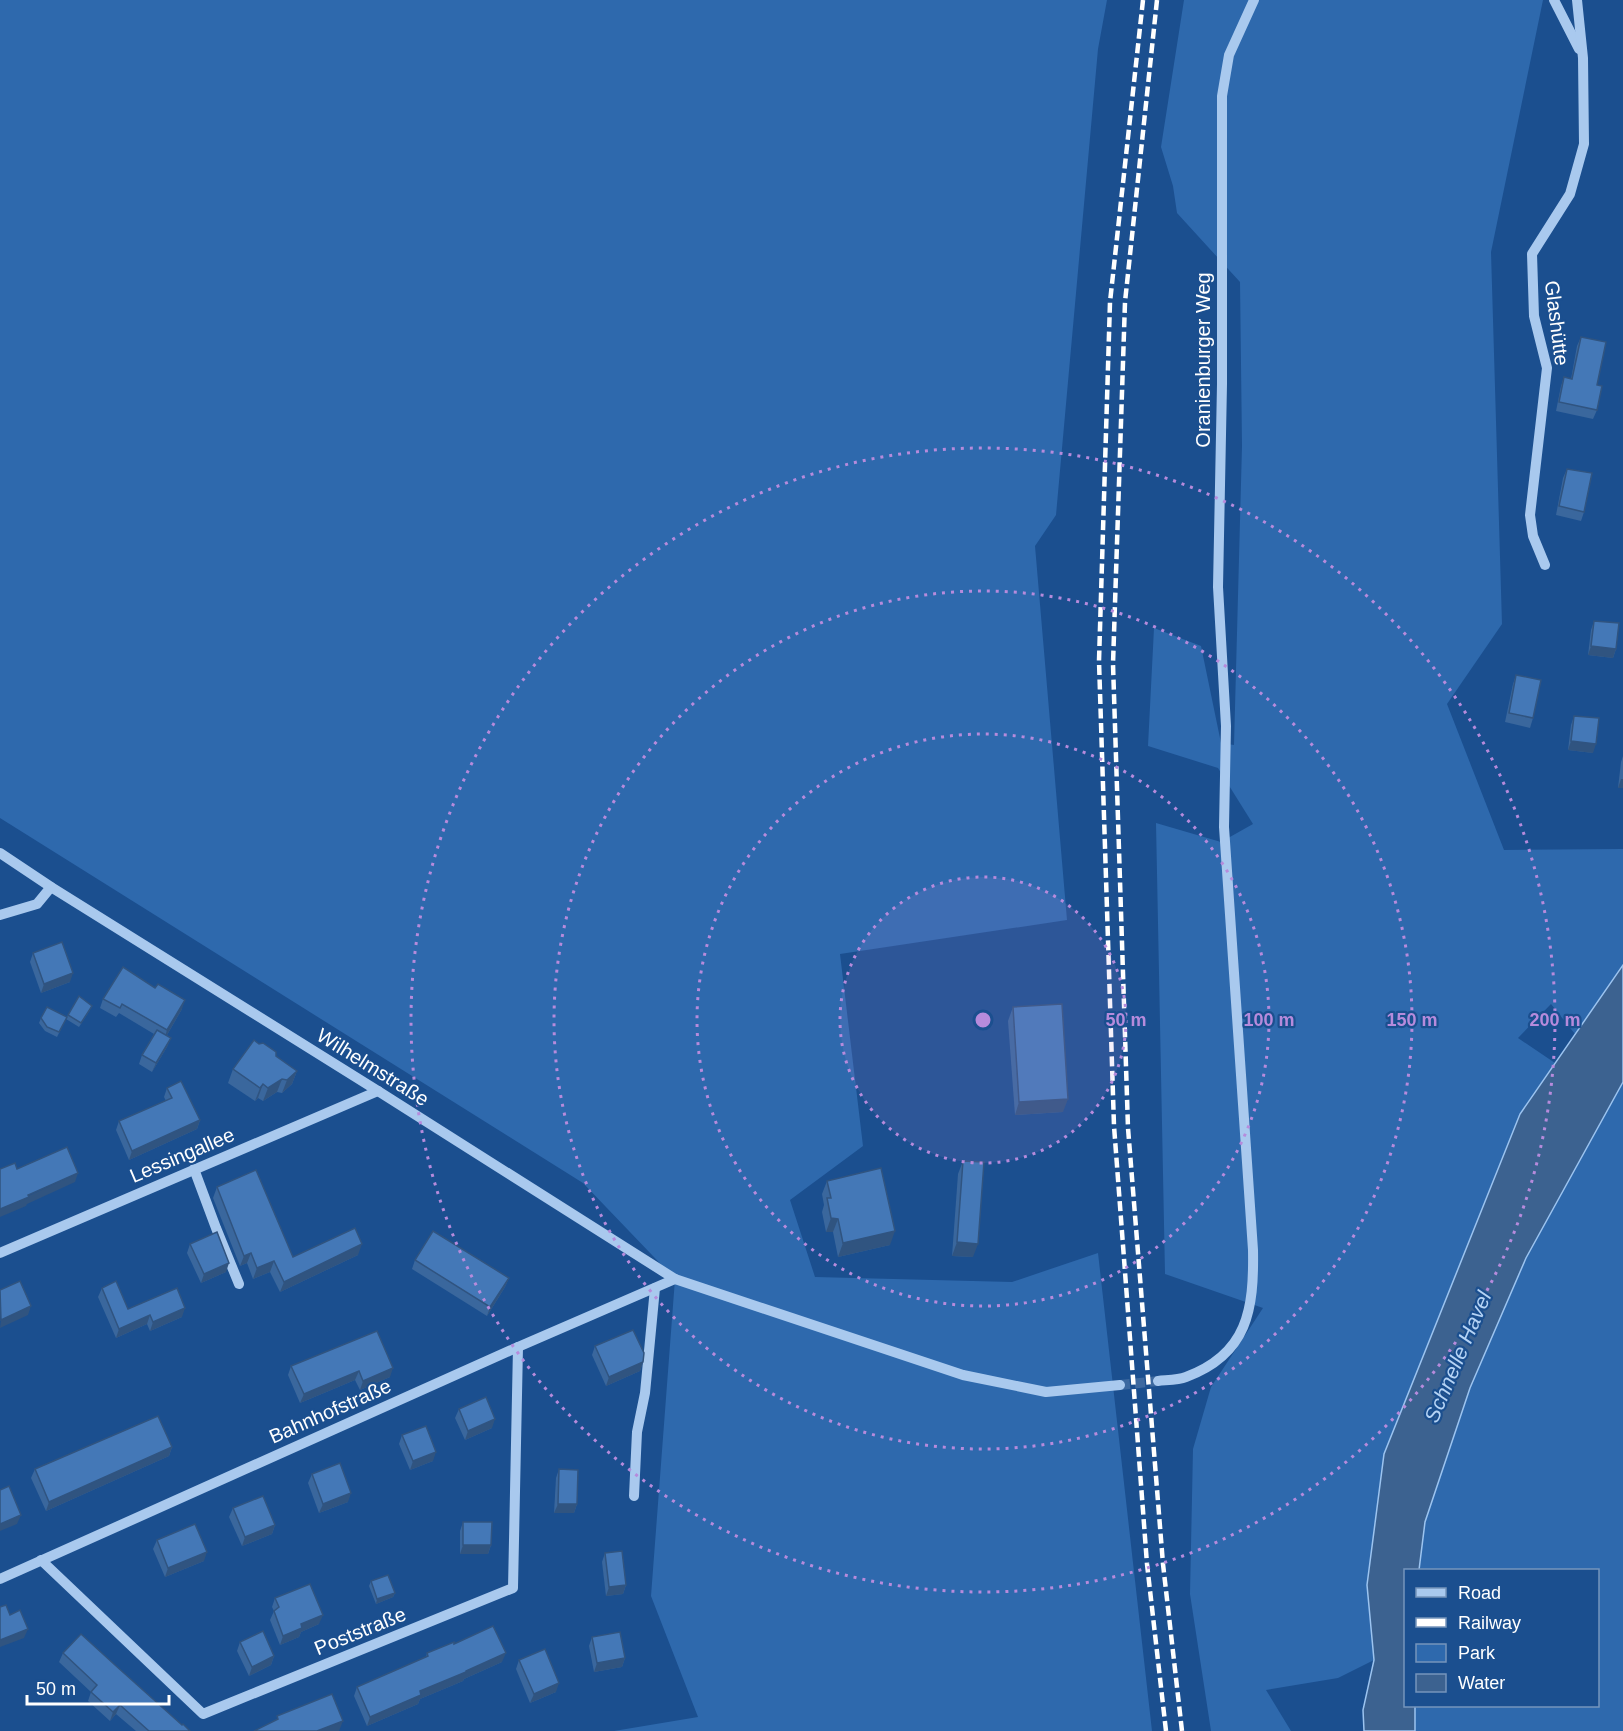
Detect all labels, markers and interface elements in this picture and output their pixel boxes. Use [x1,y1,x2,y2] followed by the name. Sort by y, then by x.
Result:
[1192,272,1214,448] street label: Oranienburger Weg
[1541,279,1573,367] street label: Glashütte
[973,1010,993,1030] centre of rings
[1105,1010,1147,1030] text: 50 m
[1243,1010,1295,1030] text: 100 m
[1386,1010,1438,1030] text: 150 m
[1529,1010,1581,1030] text: 200 m
[313,1024,433,1110] street label: Wilhelmstraße
[127,1123,237,1187] street label: Lessingallee
[1420,1287,1496,1426] water label: Schnelle Havel
[266,1374,394,1448] street label: Bahnhofstraße
[1404,1569,1599,1707] legend
[1458,1583,1501,1603] text: Road
[311,1603,409,1659] street label: Poststraße
[1458,1613,1521,1633] text: Railway
[1458,1643,1496,1663] text: Park
[27,1668,170,1706] scale bar
[1458,1673,1505,1693] text: Water
[36,1679,76,1699] text: 50 m

